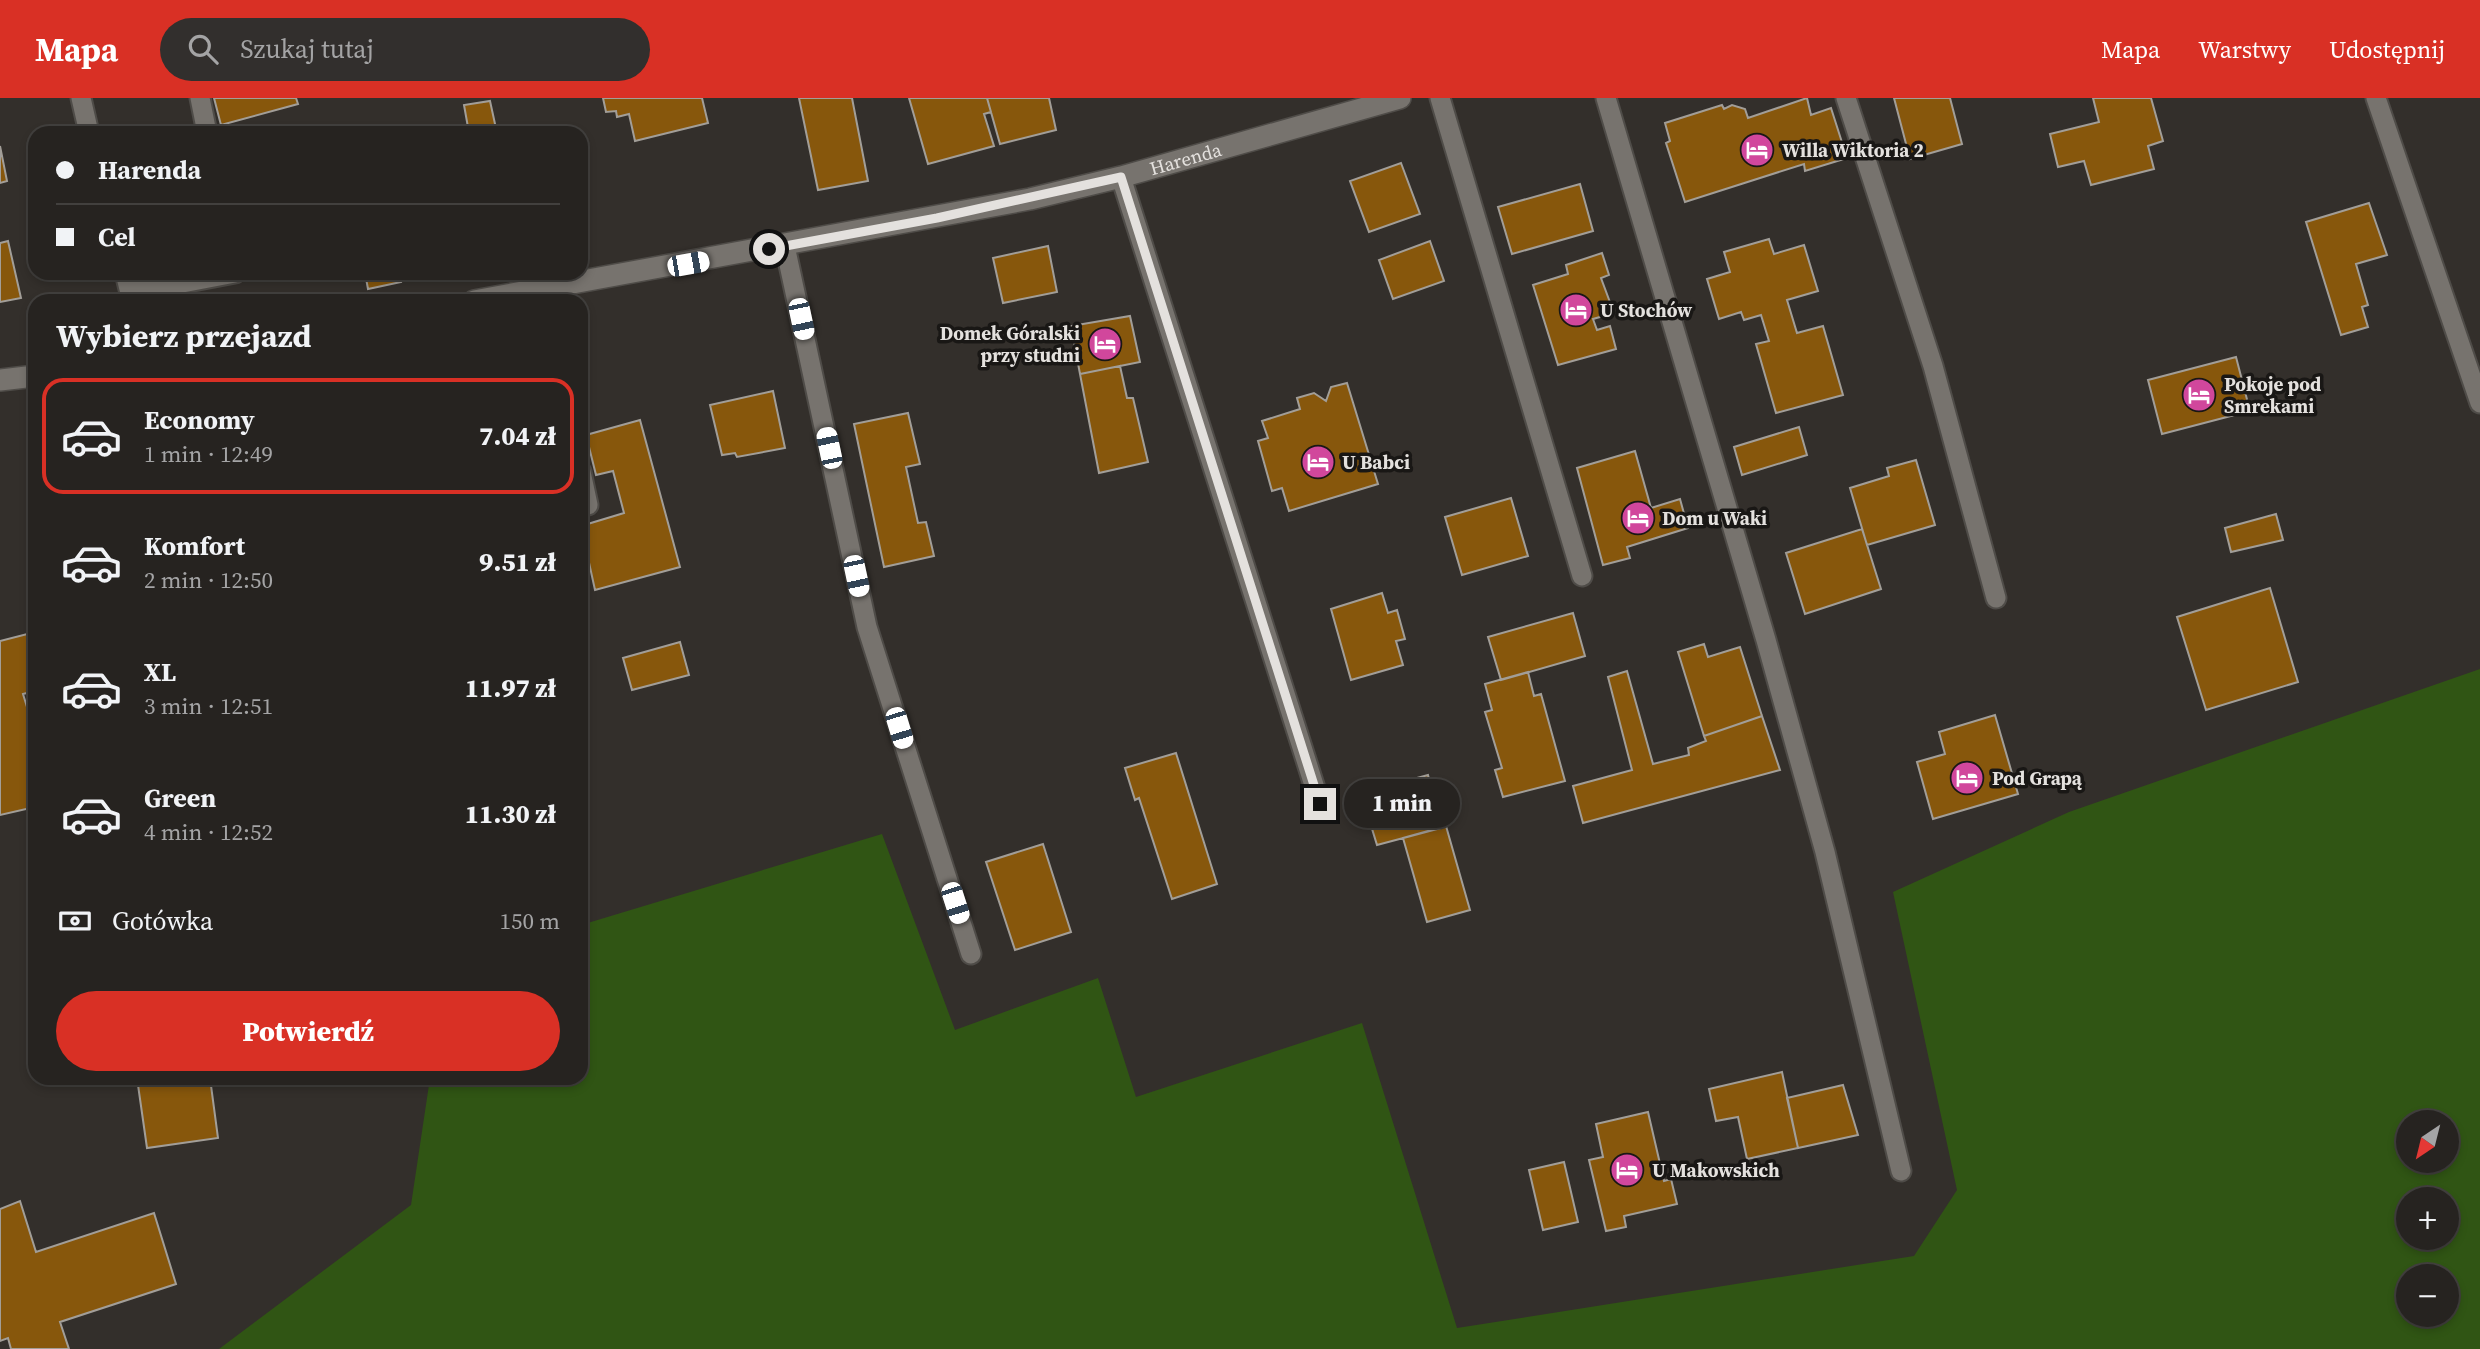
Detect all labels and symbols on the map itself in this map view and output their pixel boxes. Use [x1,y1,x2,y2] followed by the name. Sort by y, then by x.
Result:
[1738,131,1776,169] hotel icon: Willa Wiktoria 2
[1147,136,1225,181] street label: Harenda
[1782,137,1924,163] place label: Willa Wiktoria 2
[753,233,785,265] route start
[666,250,711,278] car
[1557,291,1595,329] hotel icon: U Stochów
[787,296,816,342] car
[1600,297,1692,323] place label: U Stochów
[940,320,1080,368] place label: Domek Góralski przy studni
[1086,325,1124,363] hotel icon: Domek Góralski przy studni
[2224,371,2321,419] place label: Pokoje pod Smrekami
[2180,376,2218,414] hotel icon: Pokoje pod Smrekami
[815,425,844,471] car
[1299,443,1337,481] hotel icon: U Babci
[1342,449,1410,475] place label: U Babci
[1619,499,1657,537] hotel icon: Dom u Waki
[1662,505,1767,531] place label: Dom u Waki
[842,553,871,599] car
[883,705,916,751] car
[1948,759,1986,797] hotel icon: Pod Grapą
[1992,765,2083,791] place label: Pod Grapą
[1344,780,1460,828] callout: 1 min
[1304,788,1336,820] route end
[939,880,972,926] car
[2396,1110,2459,1172] north arrow
[1608,1151,1646,1189] hotel icon: U Makowskich
[1652,1157,1780,1183] place label: U Makowskich

